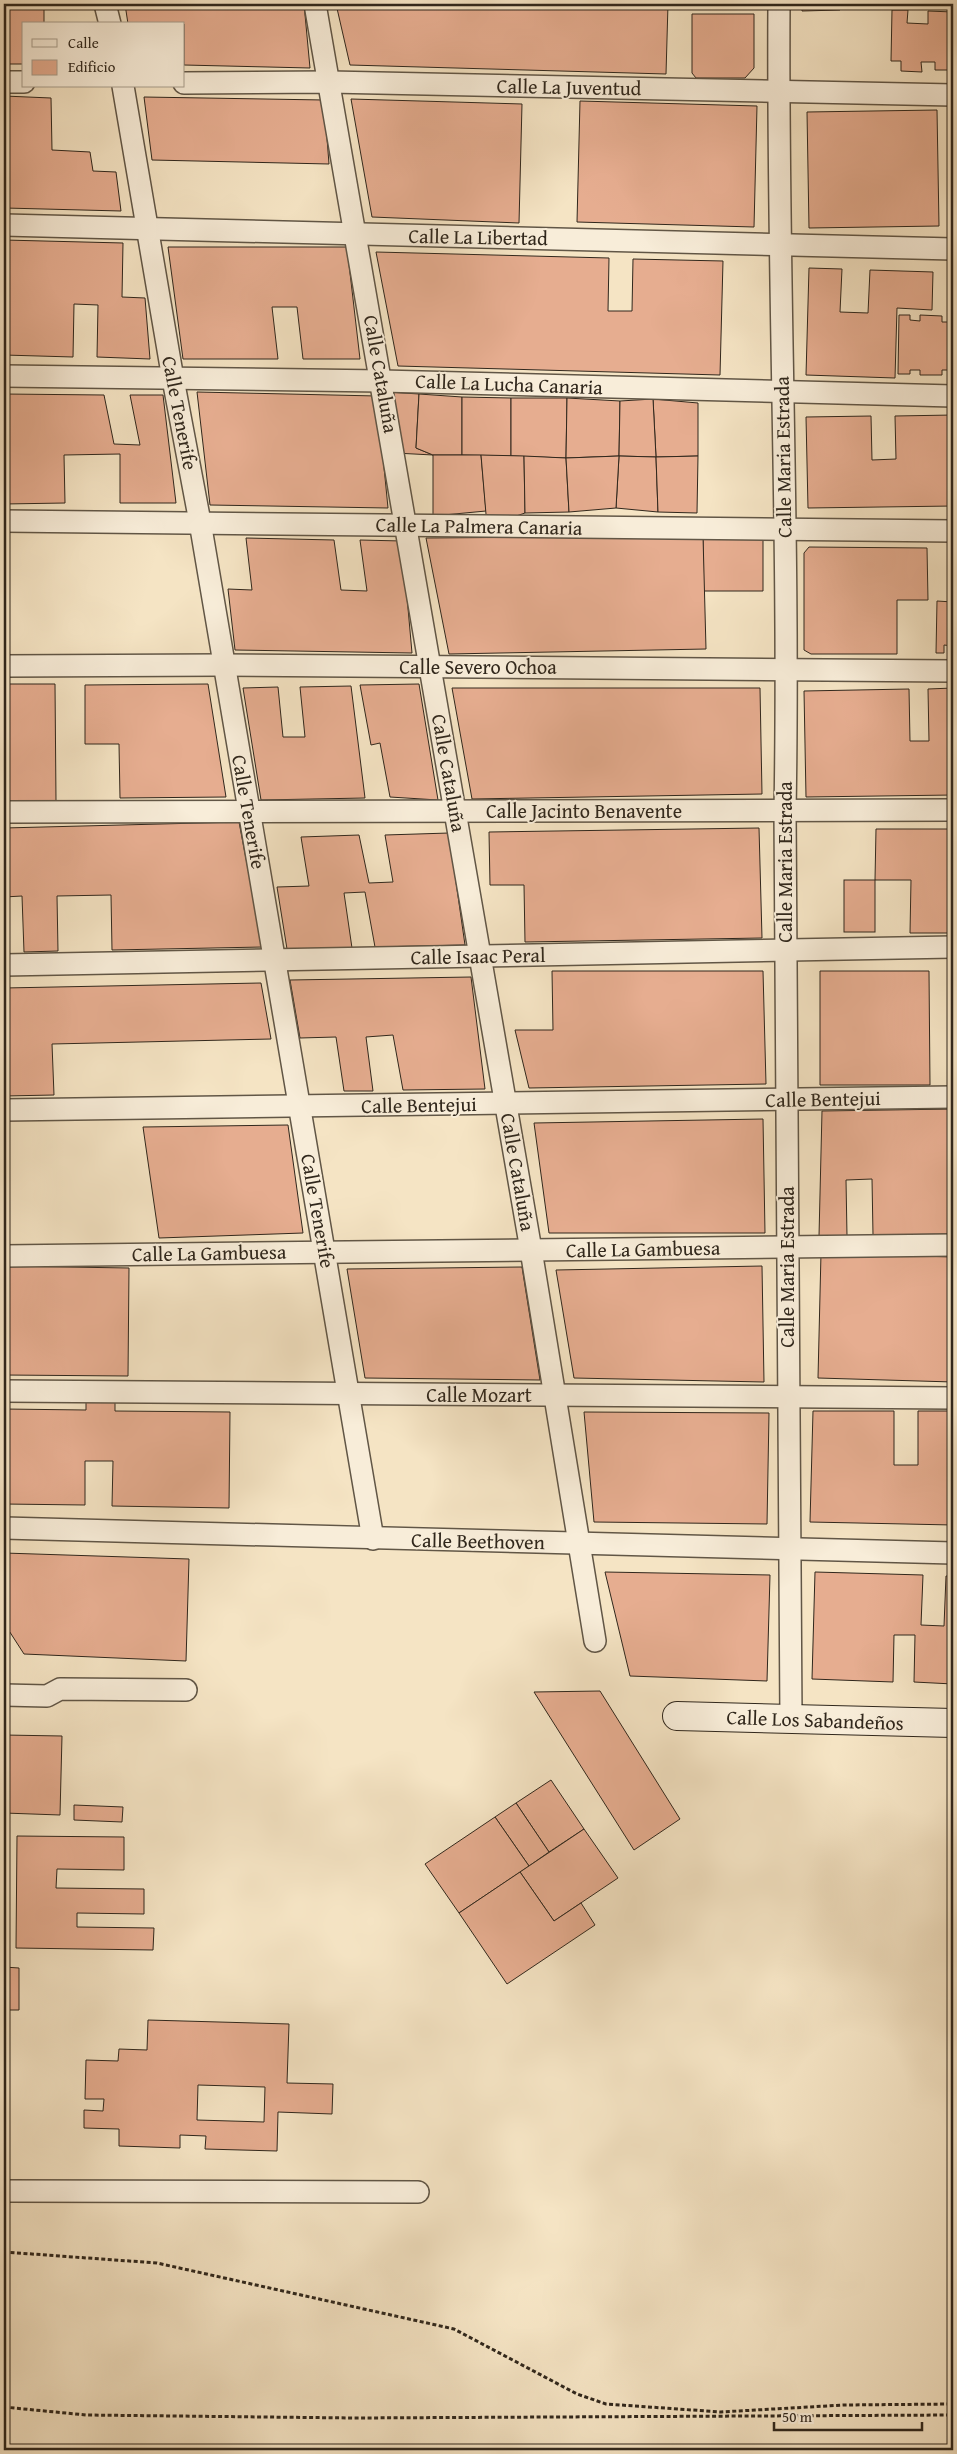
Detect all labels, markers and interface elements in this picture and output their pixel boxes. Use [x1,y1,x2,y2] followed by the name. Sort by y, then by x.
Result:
[22,22,185,88] legend
[68,32,99,53] text: Calle
[68,56,116,77] text: Edificio
[496,71,642,102] street label: Calle La Juventud
[408,221,548,252] street label: Calle La Libertad
[357,313,406,436] street label: Calle Cataluña
[155,353,206,472] street label: Calle Tenerife
[415,366,604,401] street label: Calle La Lucha Canaria
[767,375,798,538] street label: Calle Maria Estrada
[375,509,583,542] street label: Calle La Palmera Canaria
[399,652,557,681] street label: Calle Severo Ochoa
[425,712,474,835] street label: Calle Cataluña
[225,753,274,871] street label: Calle Tenerife
[770,781,799,943] street label: Calle Maria Estrada
[486,796,682,825] street label: Calle Jacinto Benavente
[410,940,546,971] street label: Calle Isaac Peral
[765,1083,881,1114] street label: Calle Bentejui
[361,1089,477,1120] street label: Calle Bentejui
[494,1111,543,1234] street label: Calle Cataluña
[294,1152,343,1270] street label: Calle Tenerife
[772,1186,801,1348] street label: Calle Maria Estrada
[566,1233,721,1264] street label: Calle La Gambuesa
[132,1237,287,1268] street label: Calle La Gambuesa
[426,1380,532,1409] street label: Calle Mozart
[411,1525,545,1556] street label: Calle Beethoven
[726,1702,904,1737] street label: Calle Los Sabandeños
[774,2399,922,2431] scale bar
[782,2406,813,2427] text: 50 m

